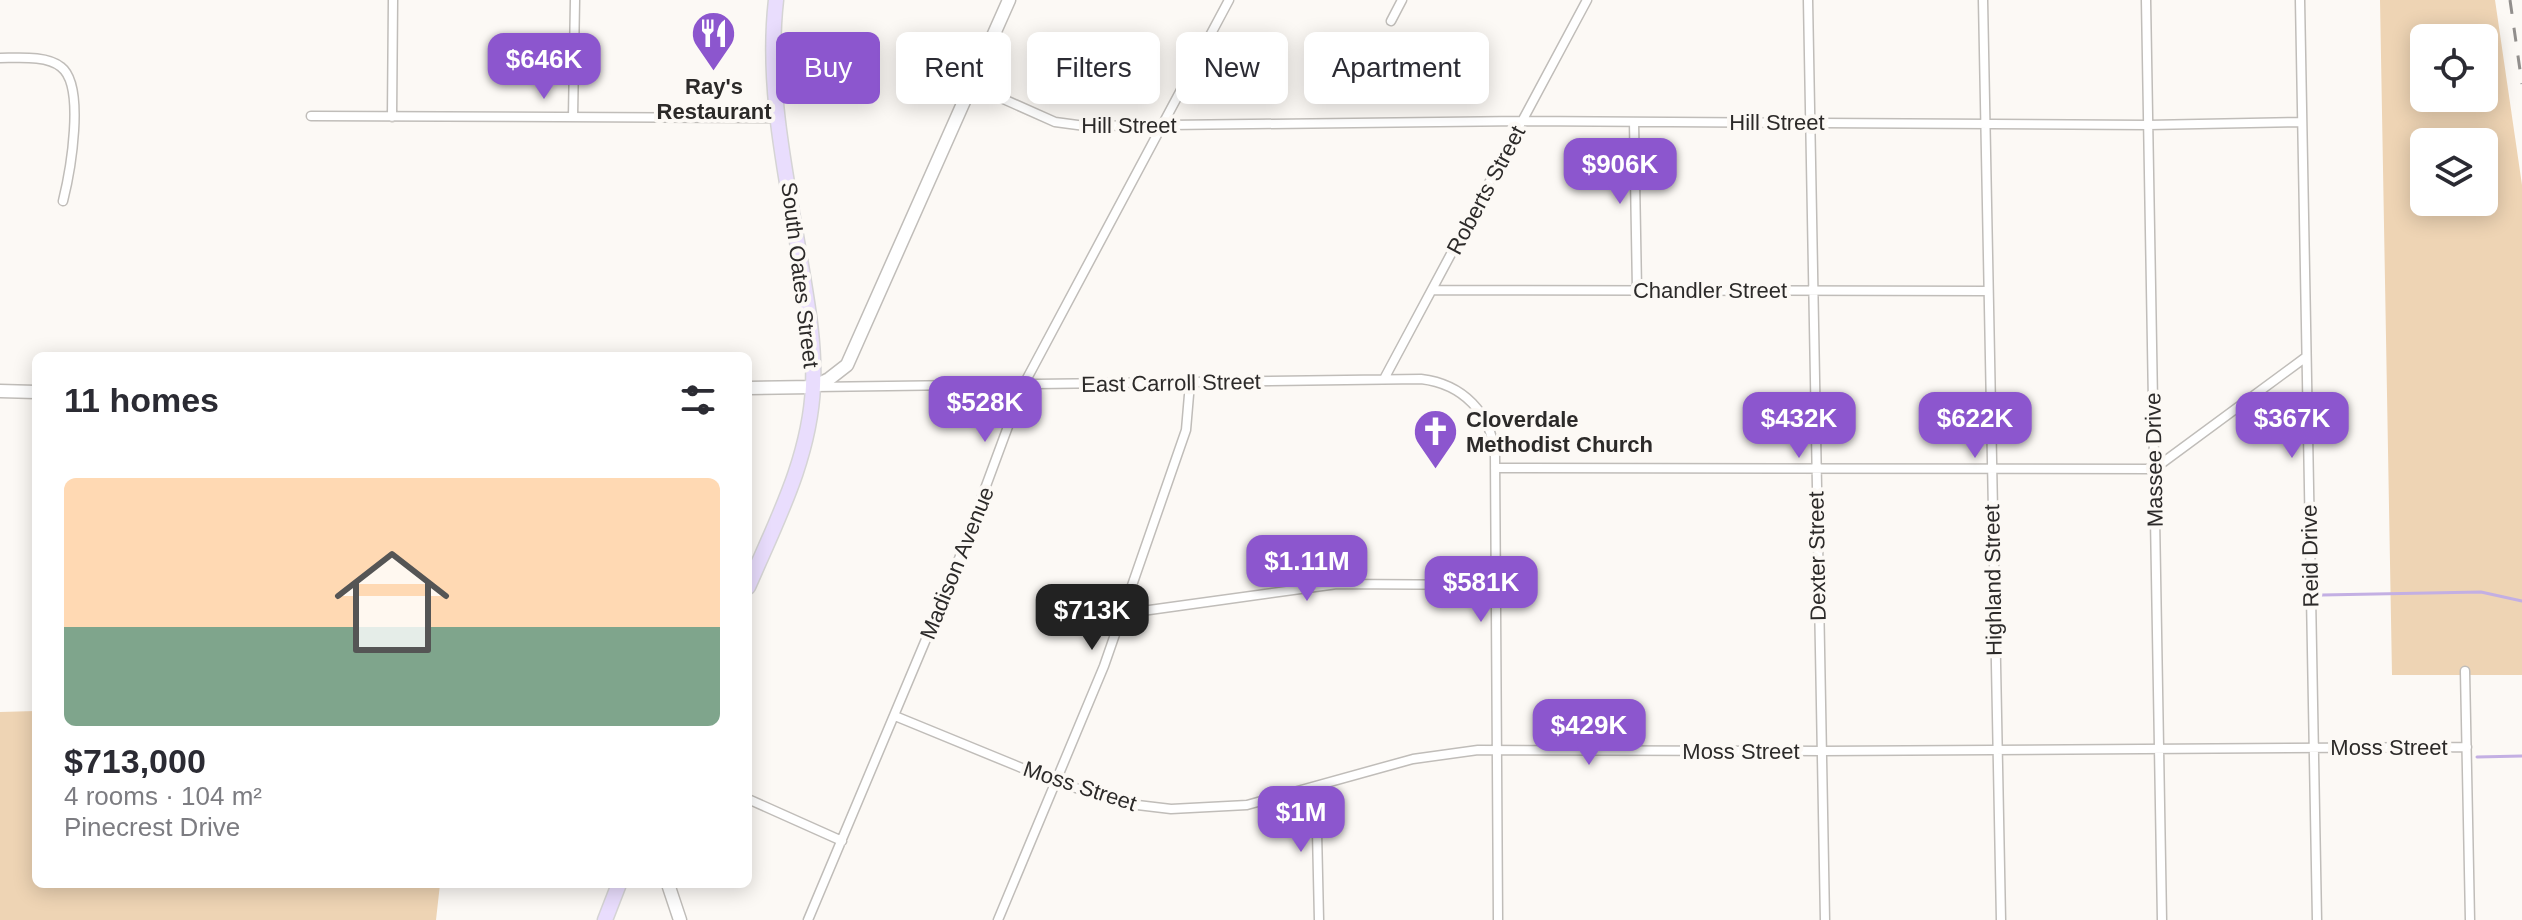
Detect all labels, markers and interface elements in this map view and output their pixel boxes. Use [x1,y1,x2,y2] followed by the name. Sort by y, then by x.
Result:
[690,9,738,72] restaurant icon: Ray's Restaurant
[2410,24,2498,216] map controls
[2410,24,2498,112] button: locate
[776,32,880,104] chip: Buy
[896,32,1011,104] chip: Rent
[1027,32,1160,104] chip: Filters
[1176,32,1288,104] chip: New
[1304,32,1489,104] chip: Apartment
[488,33,600,101] pin: $646K
[506,44,582,74] text: $646K
[657,74,772,124] place label: Ray's Restaurant
[1729,110,1825,135] street label: Hill Street
[1081,113,1177,138] street label: Hill Street
[1442,122,1530,258] street label: Roberts Street
[2410,128,2498,216] button: layers
[1564,138,1676,206] pin: $906K
[1582,149,1658,179] text: $906K
[776,181,824,369] street label: South Oates Street
[1633,278,1787,303] street label: Chandler Street
[1081,369,1261,397] street label: East Carroll Street
[929,376,1041,444] pin: $528K
[676,378,720,422] icon: filters
[64,381,219,419] text: 11 homes
[947,387,1023,417] text: $528K
[1743,392,1855,460] pin: $432K
[1919,392,2031,460] pin: $622K
[2236,392,2348,460] pin: $367K
[2140,393,2168,527] street label: Massee Drive
[1761,403,1837,433] text: $432K
[1937,403,2013,433] text: $622K
[2254,403,2330,433] text: $367K
[1466,407,1653,457] place label: Cloverdale Methodist Church
[1411,408,1459,471] church icon: Cloverdale Methodist Church
[915,483,999,643] street label: Madison Avenue
[1803,491,1831,621] street label: Dexter Street
[1979,504,2007,656] street label: Highland Street
[2297,504,2323,608] street label: Reid Drive
[320,530,464,674] icon: home
[1242,535,1372,603] pin: $1.11M
[1264,546,1350,576] text: $1.11M
[1425,556,1537,624] pin: $581K
[1443,567,1519,597] text: $581K
[1036,584,1148,652] pin: $713K
[1054,595,1130,625] text: $713K
[1533,699,1645,767] pin: $429K
[1551,710,1627,740] text: $429K
[2330,735,2448,760] street label: Moss Street
[1682,739,1800,764] street label: Moss Street
[64,742,206,780] text: $713,000
[1020,756,1140,816] street label: Moss Street
[64,781,262,811] text: 4 rooms · 104 m²
[1262,786,1340,854] pin: $1M
[1276,797,1326,827] text: $1M
[64,812,240,842] text: Pinecrest Drive

